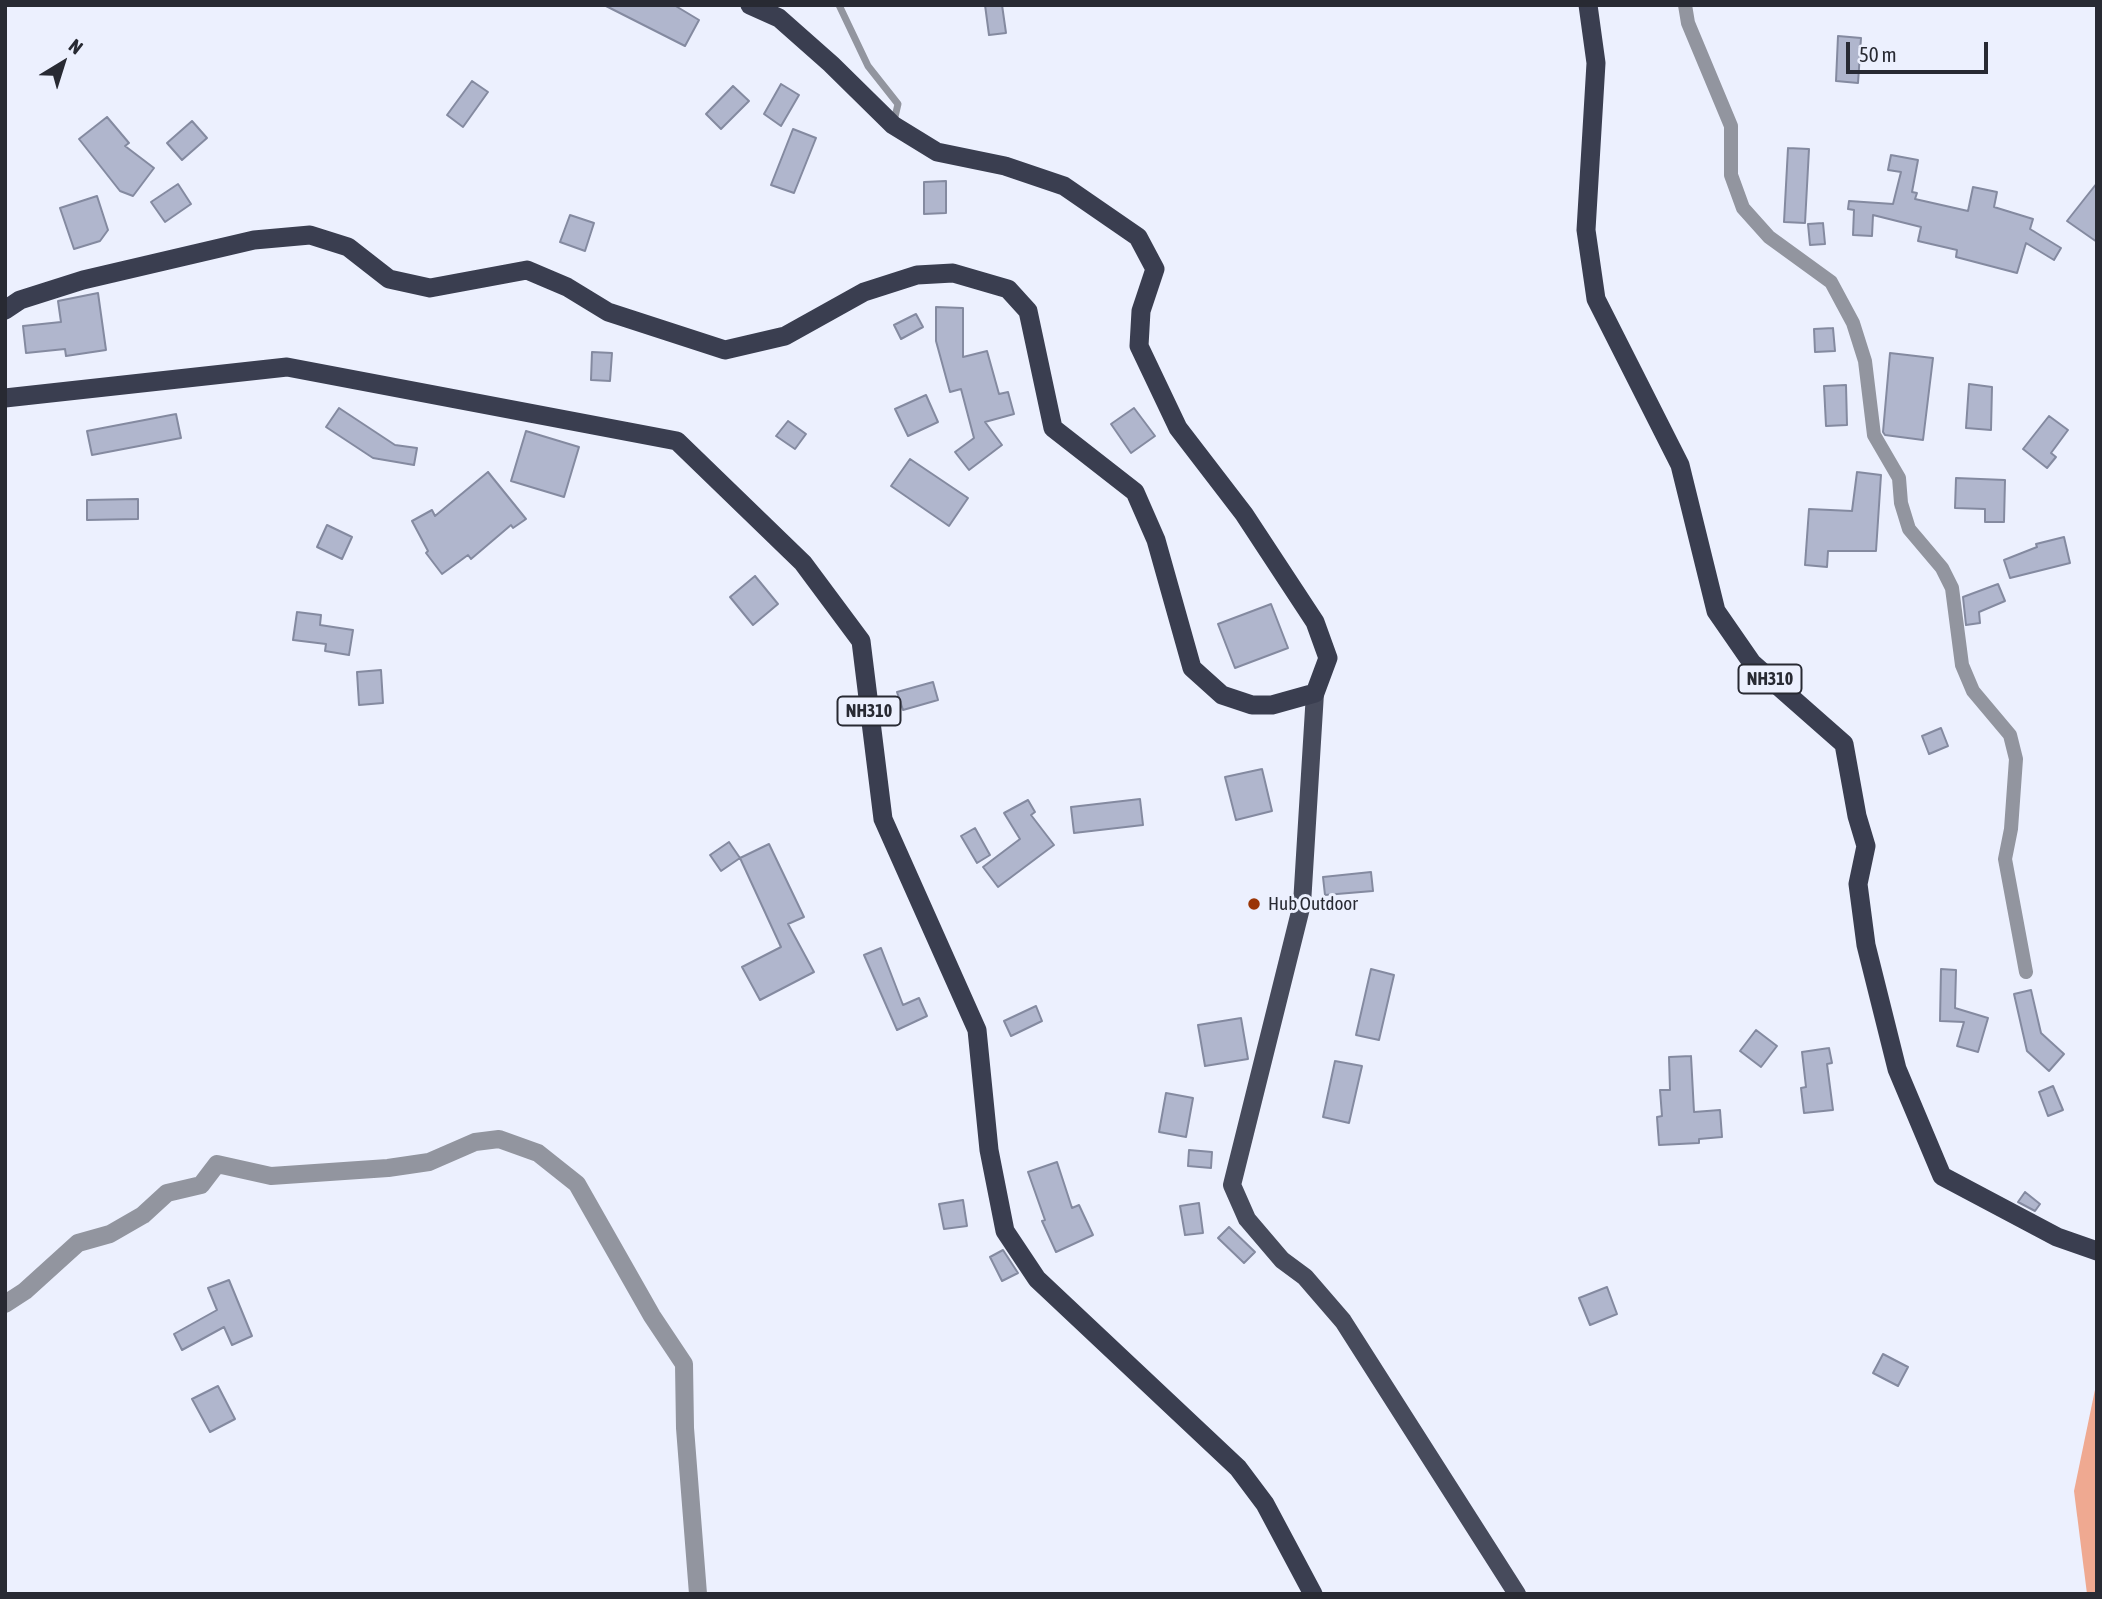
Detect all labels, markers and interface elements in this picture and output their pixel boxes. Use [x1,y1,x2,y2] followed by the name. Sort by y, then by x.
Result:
[28,28,98,98] north arrow
[1850,28,1992,72] scale bar
[65,34,87,59] text: N
[1859,42,1897,66] text: 50 m
[1738,664,1802,694] road number: NH310
[838,696,900,726] road number: NH310
[1268,893,1358,915] place label: Hub Outdoor
[1246,896,1262,912] marker: Hub Outdoor

